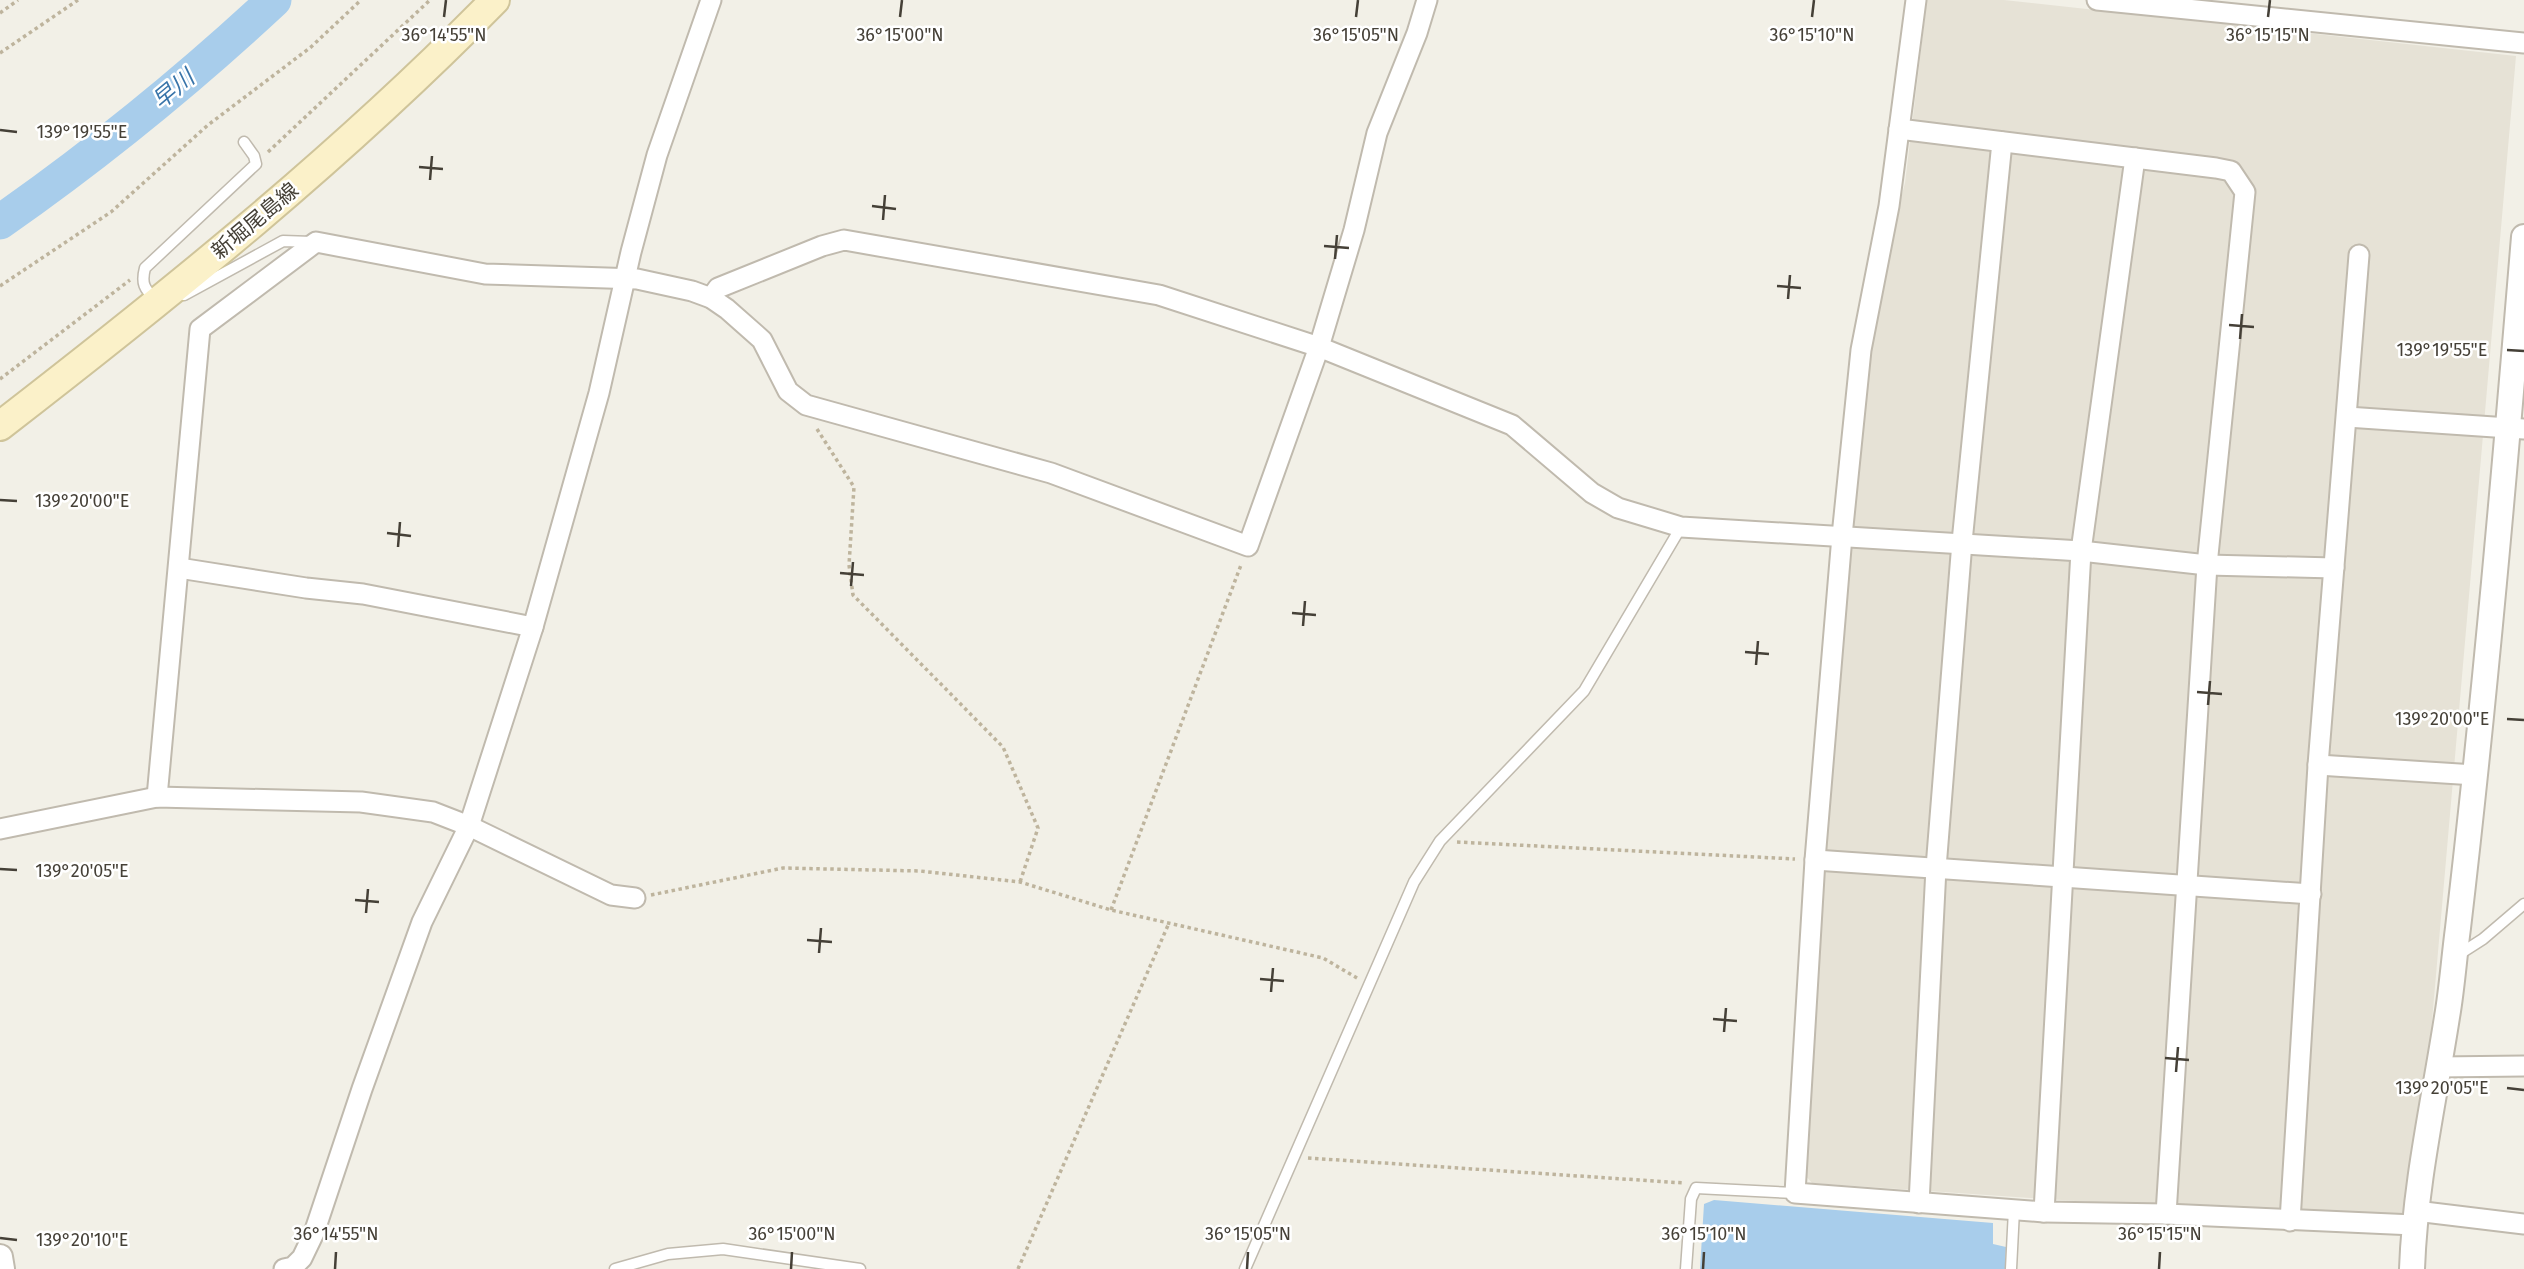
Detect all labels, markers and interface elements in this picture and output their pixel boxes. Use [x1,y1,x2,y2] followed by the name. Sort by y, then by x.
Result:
[401,24,487,46] text: 36°14'55"N
[856,24,944,46] text: 36°15'00"N
[1313,24,1399,46] text: 36°15'05"N
[1769,24,1855,46] text: 36°15'10"N
[2226,24,2310,46] text: 36°15'15"N
[146,62,202,115] water label: 早川
[37,121,127,143] text: 139°19'55"E
[206,177,304,265] street label: 新堀尾島線
[2397,339,2487,361] text: 139°19'55"E
[35,490,129,512] text: 139°20'00"E
[2395,708,2489,730] text: 139°20'00"E
[35,860,129,882] text: 139°20'05"E
[2395,1077,2489,1099] text: 139°20'05"E
[293,1223,379,1245] text: 36°14'55"N
[748,1223,836,1245] text: 36°15'00"N
[1205,1223,1291,1245] text: 36°15'05"N
[1661,1223,1747,1245] text: 36°15'10"N
[2118,1223,2202,1245] text: 36°15'15"N
[36,1229,128,1251] text: 139°20'10"E

